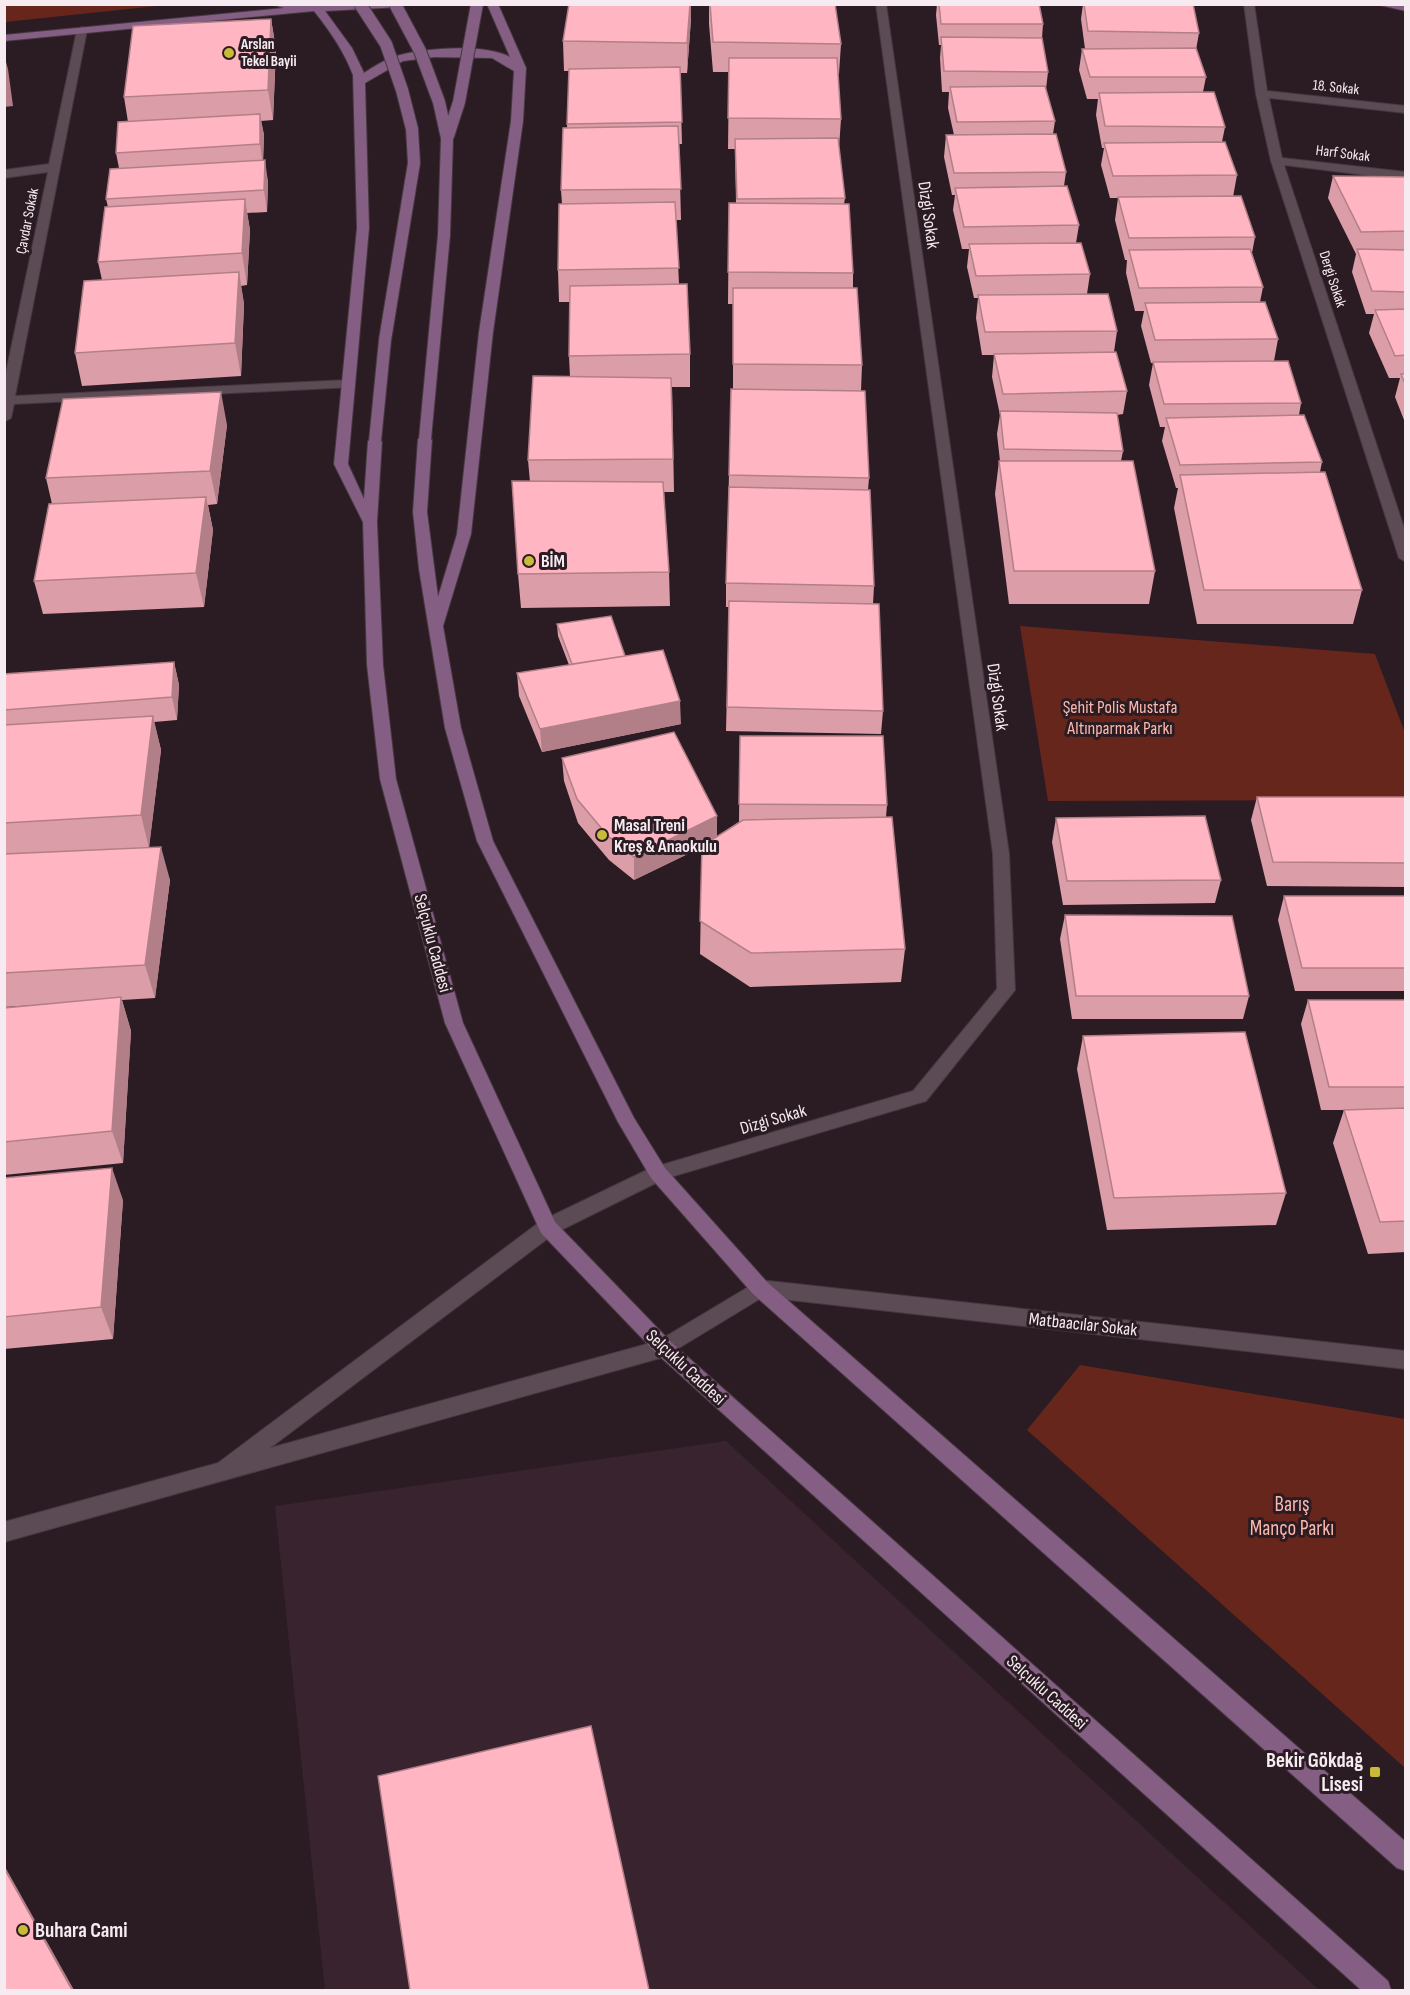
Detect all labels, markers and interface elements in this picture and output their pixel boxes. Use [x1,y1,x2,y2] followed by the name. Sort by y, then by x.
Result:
[240,35,296,71] place label: Arslan Tekel Bayii
[222,46,236,60] marker: Arslan Tekel Bayii
[1312,76,1360,99] street label: 18. Sokak
[1315,141,1371,166] street label: Harf Sokak
[913,180,944,250] street label: Dizgi Sokak
[12,186,43,256] street label: Çavdar Sokak
[1314,248,1351,310] street label: Dergi Sokak
[541,551,565,572] place label: BİM
[522,554,536,568] marker: BİM
[982,662,1013,732] street label: Dizgi Sokak
[1063,697,1177,739] park label: Şehit Polis Mustafa Altınparmak Parkı
[614,815,717,857] place label: Masal Treni Kreş & Anaokulu
[595,828,609,842] marker: Masal Treni Kreş & Anaokulu
[409,892,456,995] street label: Selçuklu Caddesi
[738,1100,809,1139] street label: Dizgi Sokak
[1028,1308,1138,1341] street label: Matbaacılar Sokak
[642,1325,730,1410] street label: Selçuklu Caddesi
[1250,1492,1334,1541] park label: Barış Manço Parkı
[1002,1651,1091,1734] street label: Selçuklu Caddesi
[1266,1748,1363,1797] place label: Bekir Gökdağ Lisesi
[1368,1765,1382,1779] marker: Bekir Gökdağ Lisesi
[35,1918,128,1943] place label: Buhara Cami
[16,1923,30,1937] marker: Buhara Cami

